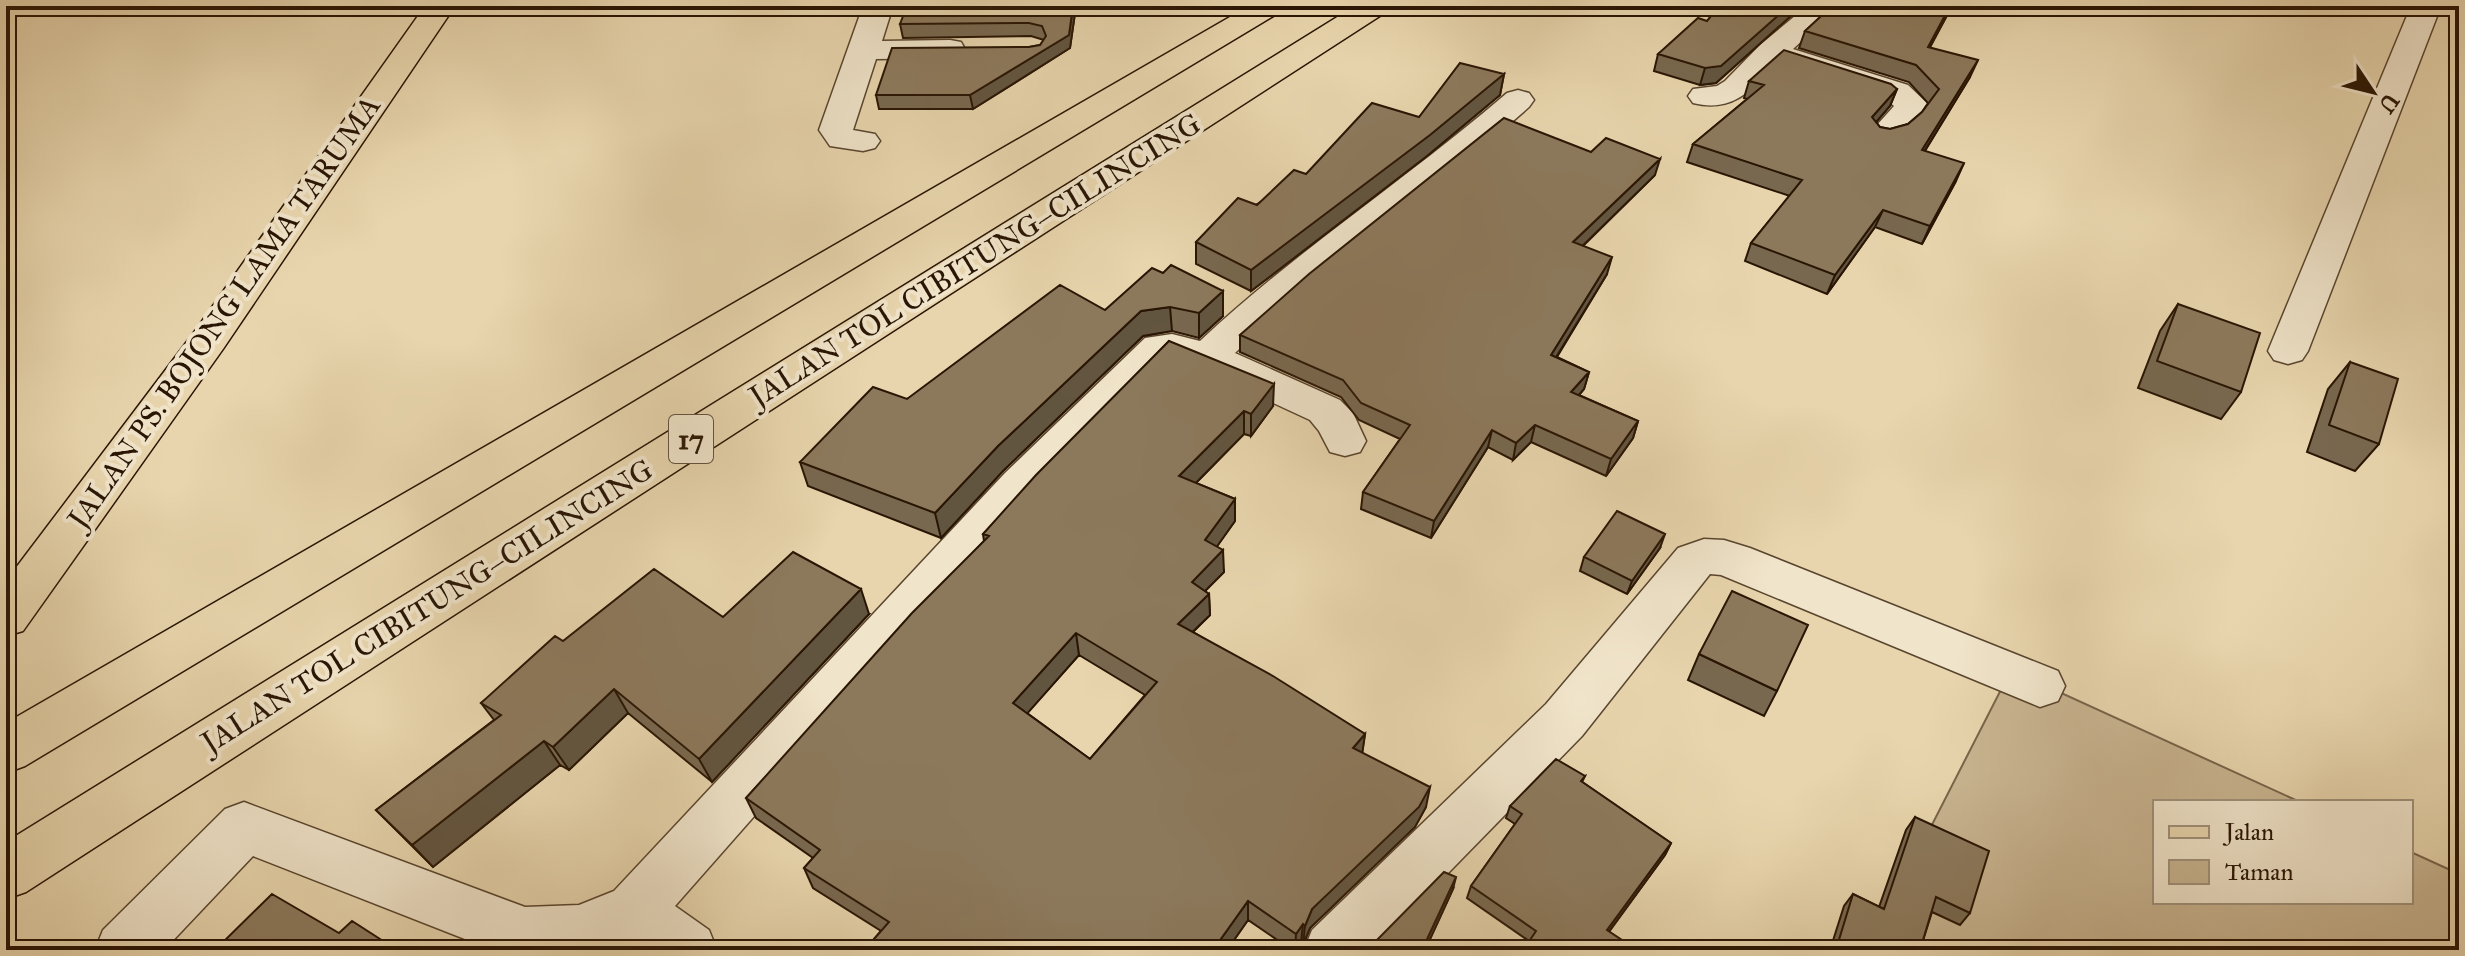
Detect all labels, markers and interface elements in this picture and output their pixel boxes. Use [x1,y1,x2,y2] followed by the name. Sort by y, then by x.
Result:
[2333,52,2413,132] north arrow
[2373,88,2405,119] text: U
[58,89,388,538] street label: JALAN PS. BOJONG LAMA TARUMA
[740,105,1207,416] street label: JALAN TOL CIBITUNG–CILINCING
[669,415,713,463] road number: 17
[192,451,659,762] street label: JALAN TOL CIBITUNG–CILINCING
[2153,800,2413,904] legend
[2222,817,2274,847] text: Jalan
[2225,857,2293,887] text: Taman

